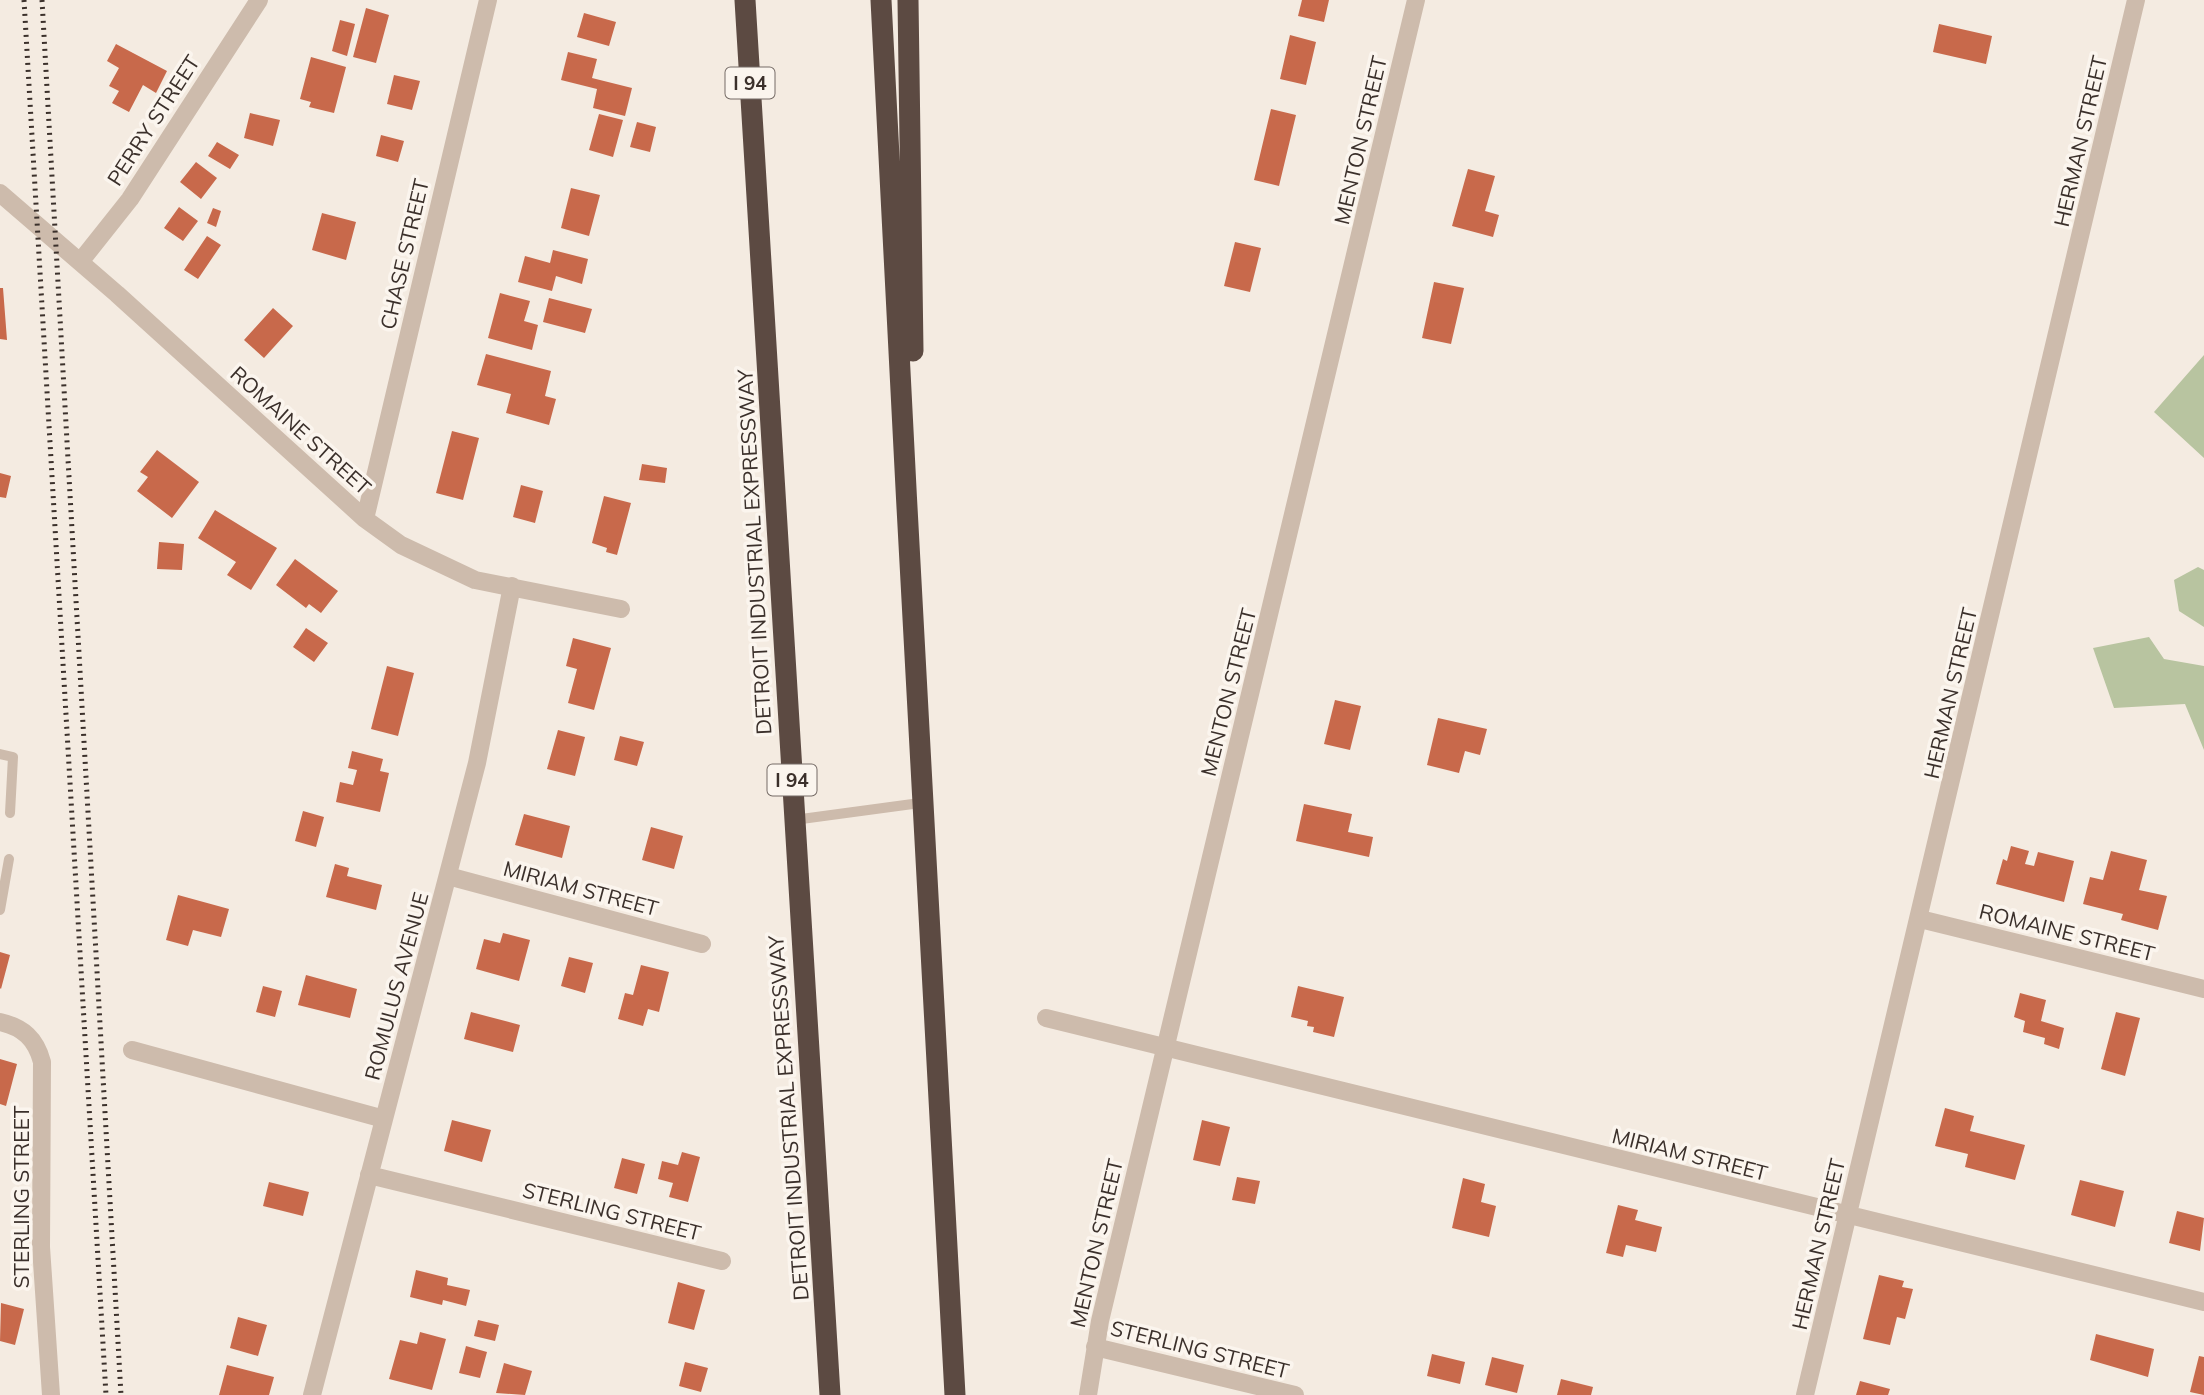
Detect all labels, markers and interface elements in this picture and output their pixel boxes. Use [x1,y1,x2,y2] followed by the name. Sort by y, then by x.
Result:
[101,50,205,190] street label: PERRY STREET
[1328,53,1392,227] street label: MENTON STREET
[2048,53,2112,229] street label: HERMAN STREET
[726,68,774,99] road number: I 94
[374,176,434,332] street label: CHASE STREET
[225,360,377,500] street label: ROMAINE STREET
[731,368,777,735] street label: DETROIT INDUSTRIAL EXPRESSWAY
[1195,605,1262,779] street label: MENTON STREET
[1918,605,1982,781] street label: HERMAN STREET
[768,764,816,796] road number: I 94
[501,855,662,921] street label: MIRIAM STREET
[358,889,434,1083] street label: ROMULUS AVENUE
[1976,898,2158,966] street label: ROMAINE STREET
[762,934,814,1301] street label: DETROIT INDUSTRIAL EXPRESSWAY
[8,1105,34,1288] street label: STERLING STREET
[1609,1122,1771,1186] street label: MIRIAM STREET
[1064,1156,1128,1330] street label: MENTON STREET
[1786,1156,1850,1332] street label: HERMAN STREET
[520,1176,704,1246] street label: STERLING STREET
[1108,1314,1292,1384] street label: STERLING STREET

